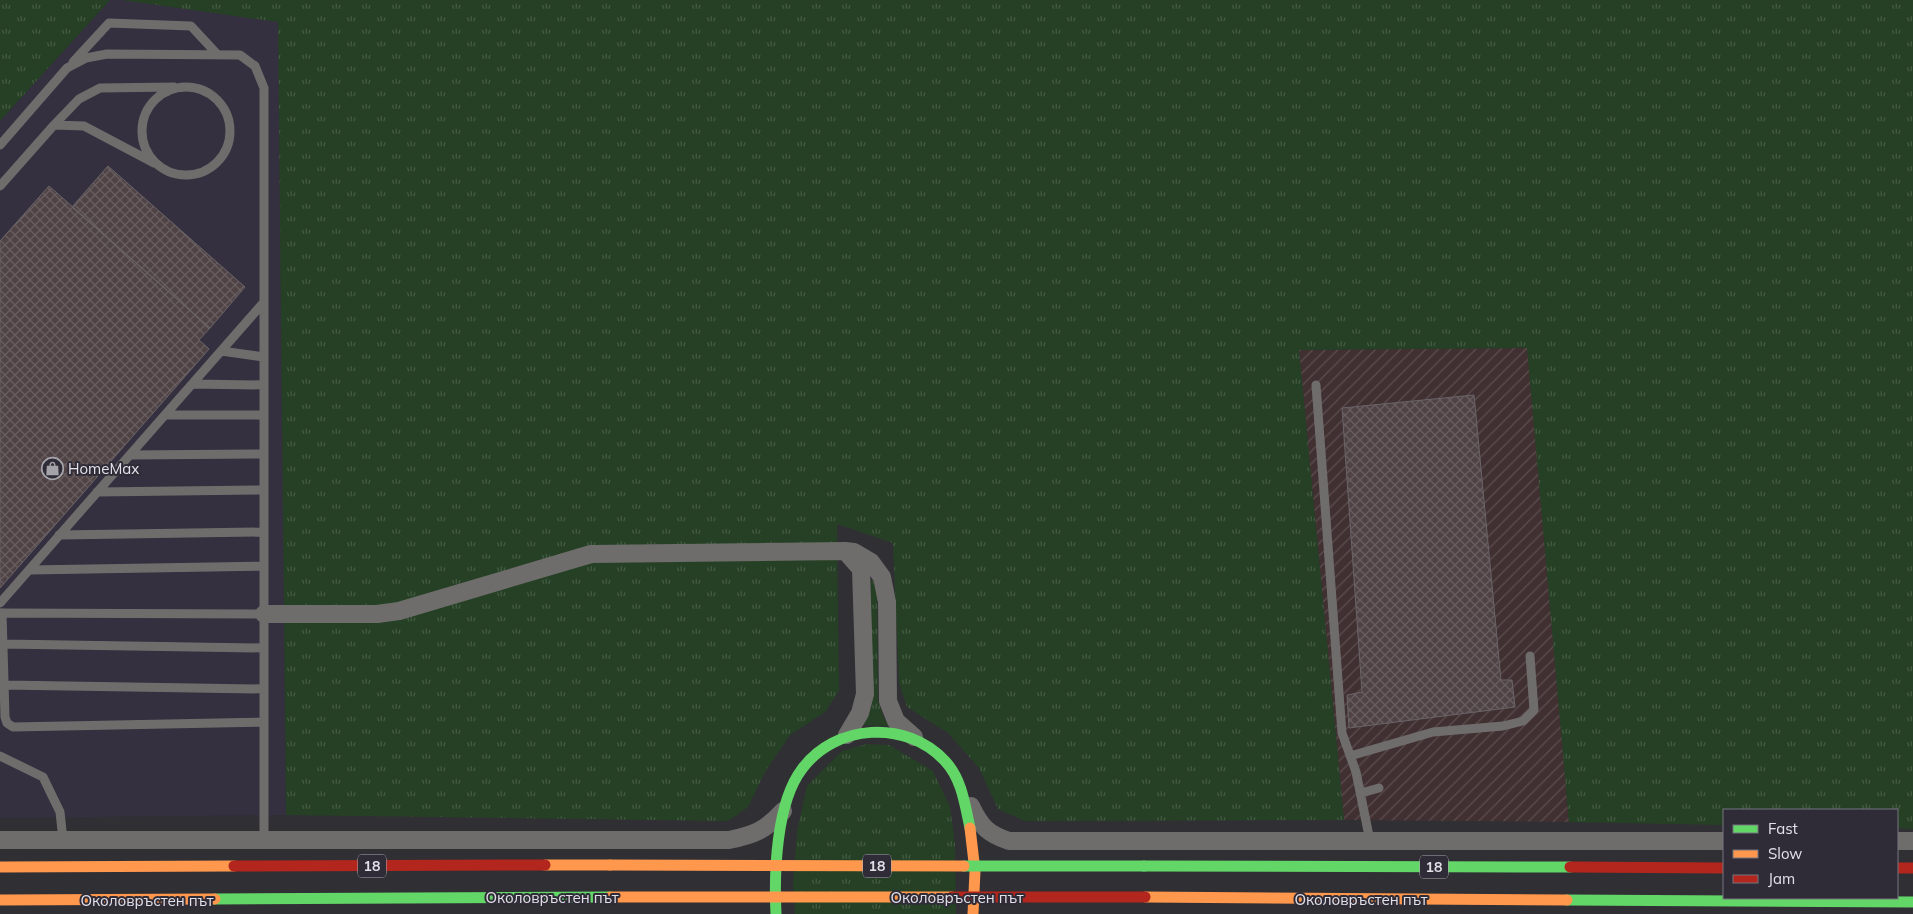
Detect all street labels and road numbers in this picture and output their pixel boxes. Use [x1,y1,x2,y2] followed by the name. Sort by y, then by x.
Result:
[358,854,386,878] road number: 18
[863,854,891,878] road number: 18
[1420,856,1448,879] road number: 18
[485,888,619,907] street label: Околовръстен път
[890,888,1024,907] street label: Околовръстен път
[1294,890,1428,909] street label: Околовръстен път
[80,891,214,910] street label: Околовръстен път

